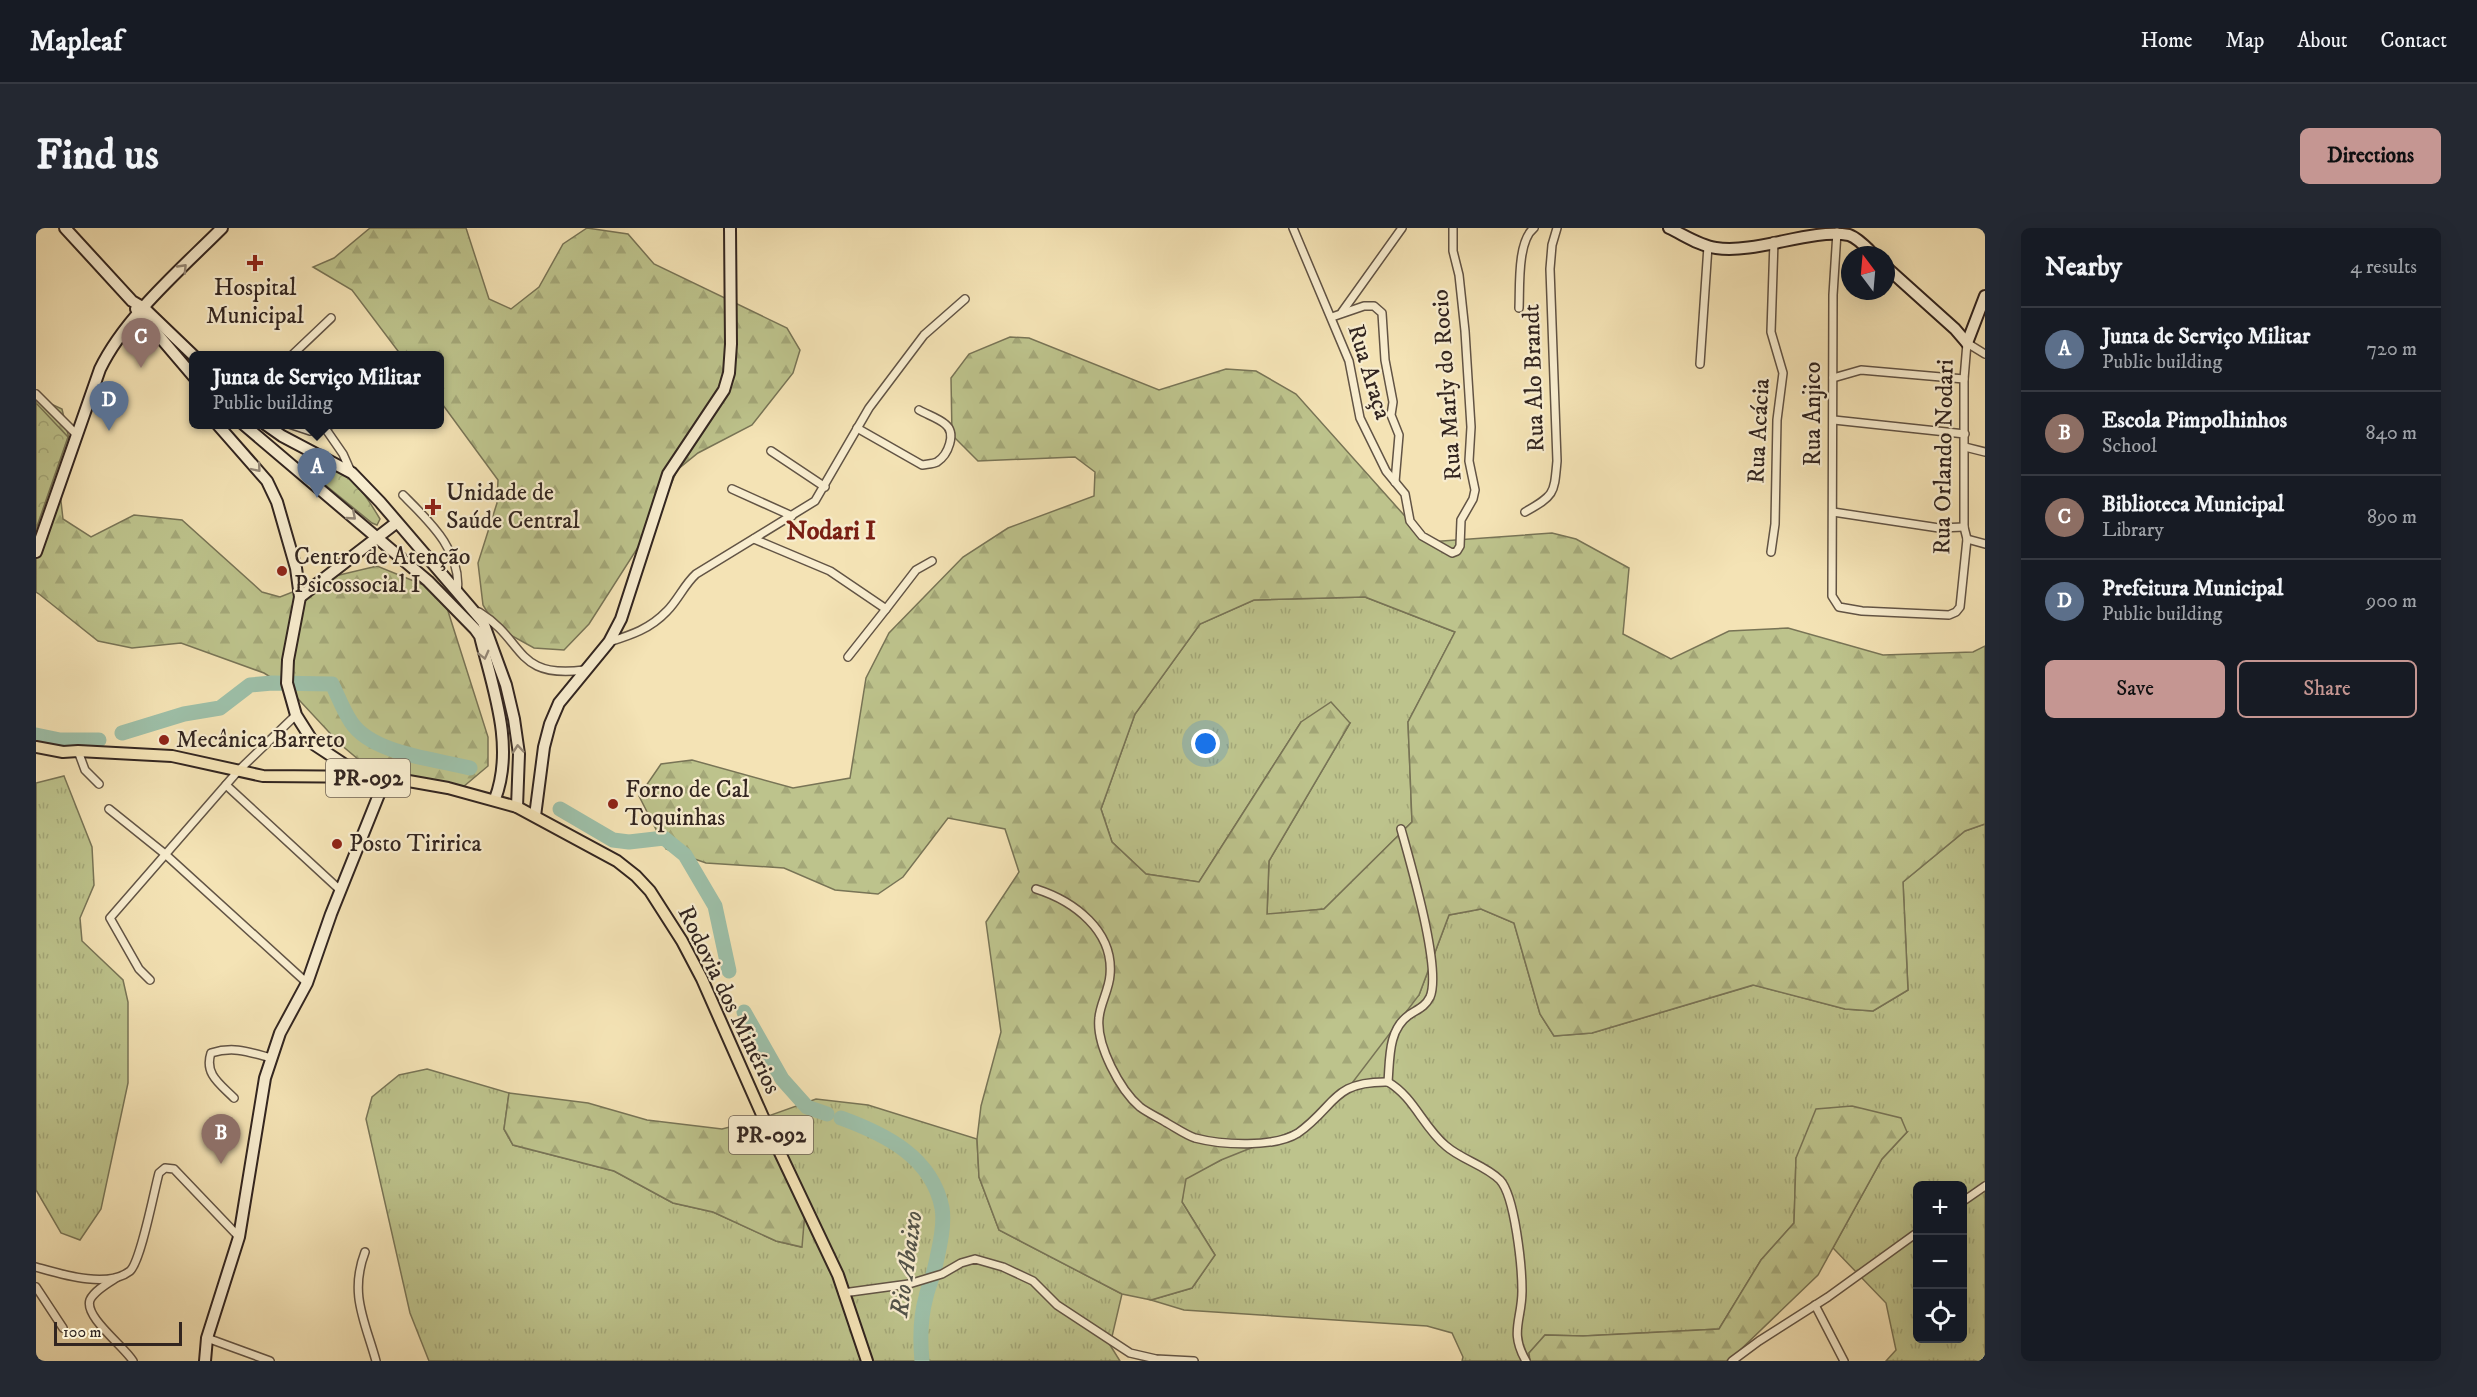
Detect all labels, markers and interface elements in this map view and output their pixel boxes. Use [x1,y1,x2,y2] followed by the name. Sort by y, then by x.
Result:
[30,24,122,59] text: Mapleaf
[2141,28,2193,54] text: Home
[2226,28,2264,54] text: Map
[2297,28,2348,54] text: About
[2381,28,2447,54] text: Contact
[2300,128,2441,184] button: Directions
[36,130,159,182] text: Find us
[1841,246,1895,300] north arrow
[2045,251,2122,284] text: Nearby
[246,254,264,272] marker: Hospital Municipal
[2350,255,2417,280] text: 4 results
[175,264,186,275] one-way arrow
[206,273,305,331] place label: Hospital Municipal
[1425,288,1469,482] street label: Rua Marly do Rocio
[1516,303,1552,453] street label: Rua Alo Brandt
[122,318,160,368] pin: C
[1340,321,1398,424] street label: Rua Araça
[2102,323,2310,350] text: Junta de Serviço Militar
[2058,337,2071,362] text: A
[2367,337,2417,362] text: 720 m
[2102,350,2222,375] text: Public building
[189,351,444,429] popup
[1927,359,1961,555] street label: Rua Orlando Nodari
[1798,362,1828,466] street label: Rua Anjico
[212,364,421,391] text: Junta de Serviço Militar
[1741,377,1777,484] street label: Rua Acácia
[90,382,128,431] pin: D
[212,391,333,416] text: Public building
[2102,407,2287,434] text: Escola Pimpolhinhos
[2058,421,2071,446] text: B
[2365,421,2417,446] text: 840 m
[2102,434,2157,459] text: School
[298,448,336,498] pin: A
[249,461,260,472] one-way arrow
[446,478,581,536] place label: Unidade de Saúde Central
[2102,491,2284,518] text: Biblioteca Municipal
[424,498,442,516] marker: Unidade de Saúde Central
[2058,505,2071,530] text: C
[2367,505,2417,530] text: 890 m
[345,509,356,520] one-way arrow
[786,515,876,548] district label: Nodari I
[2102,518,2164,543] text: Library
[294,542,470,600] place label: Centro de Atenção Psicossocial I
[275,564,289,578] marker: Centro de Atenção Psicossocial I
[2102,575,2283,602] text: Prefeitura Municipal
[2057,589,2072,614] text: D
[2366,589,2417,614] text: 900 m
[2102,602,2222,627] text: Public building
[477,650,490,660] one-way arrow
[2045,660,2225,718] button: Save
[2237,660,2417,718] button: Share
[176,725,345,755] place label: Mecânica Barreto
[1191,729,1220,758] your location
[157,733,171,747] marker: Mecânica Barreto
[512,744,525,753] one-way arrow
[326,759,410,797] road number: PR-092
[625,775,750,833] place label: Forno de Cal Toquinhas
[606,797,620,811] marker: Forno de Cal Toquinhas
[349,829,482,859] place label: Posto Tiririca
[330,837,344,851] marker: Posto Tiririca
[670,901,788,1099] street label: Rodovia dos Minérios
[202,1114,240,1164] pin: B
[729,1116,813,1154] road number: PR-092
[1913,1181,1967,1343] map controls
[1913,1181,1967,1235] button: +
[883,1209,931,1320] water label: Rio Abaixo
[1913,1235,1967,1289] button: −
[1913,1289,1967,1343] button: locate
[54,1319,182,1346] scale bar
[63,1322,102,1342] text: 100 m

